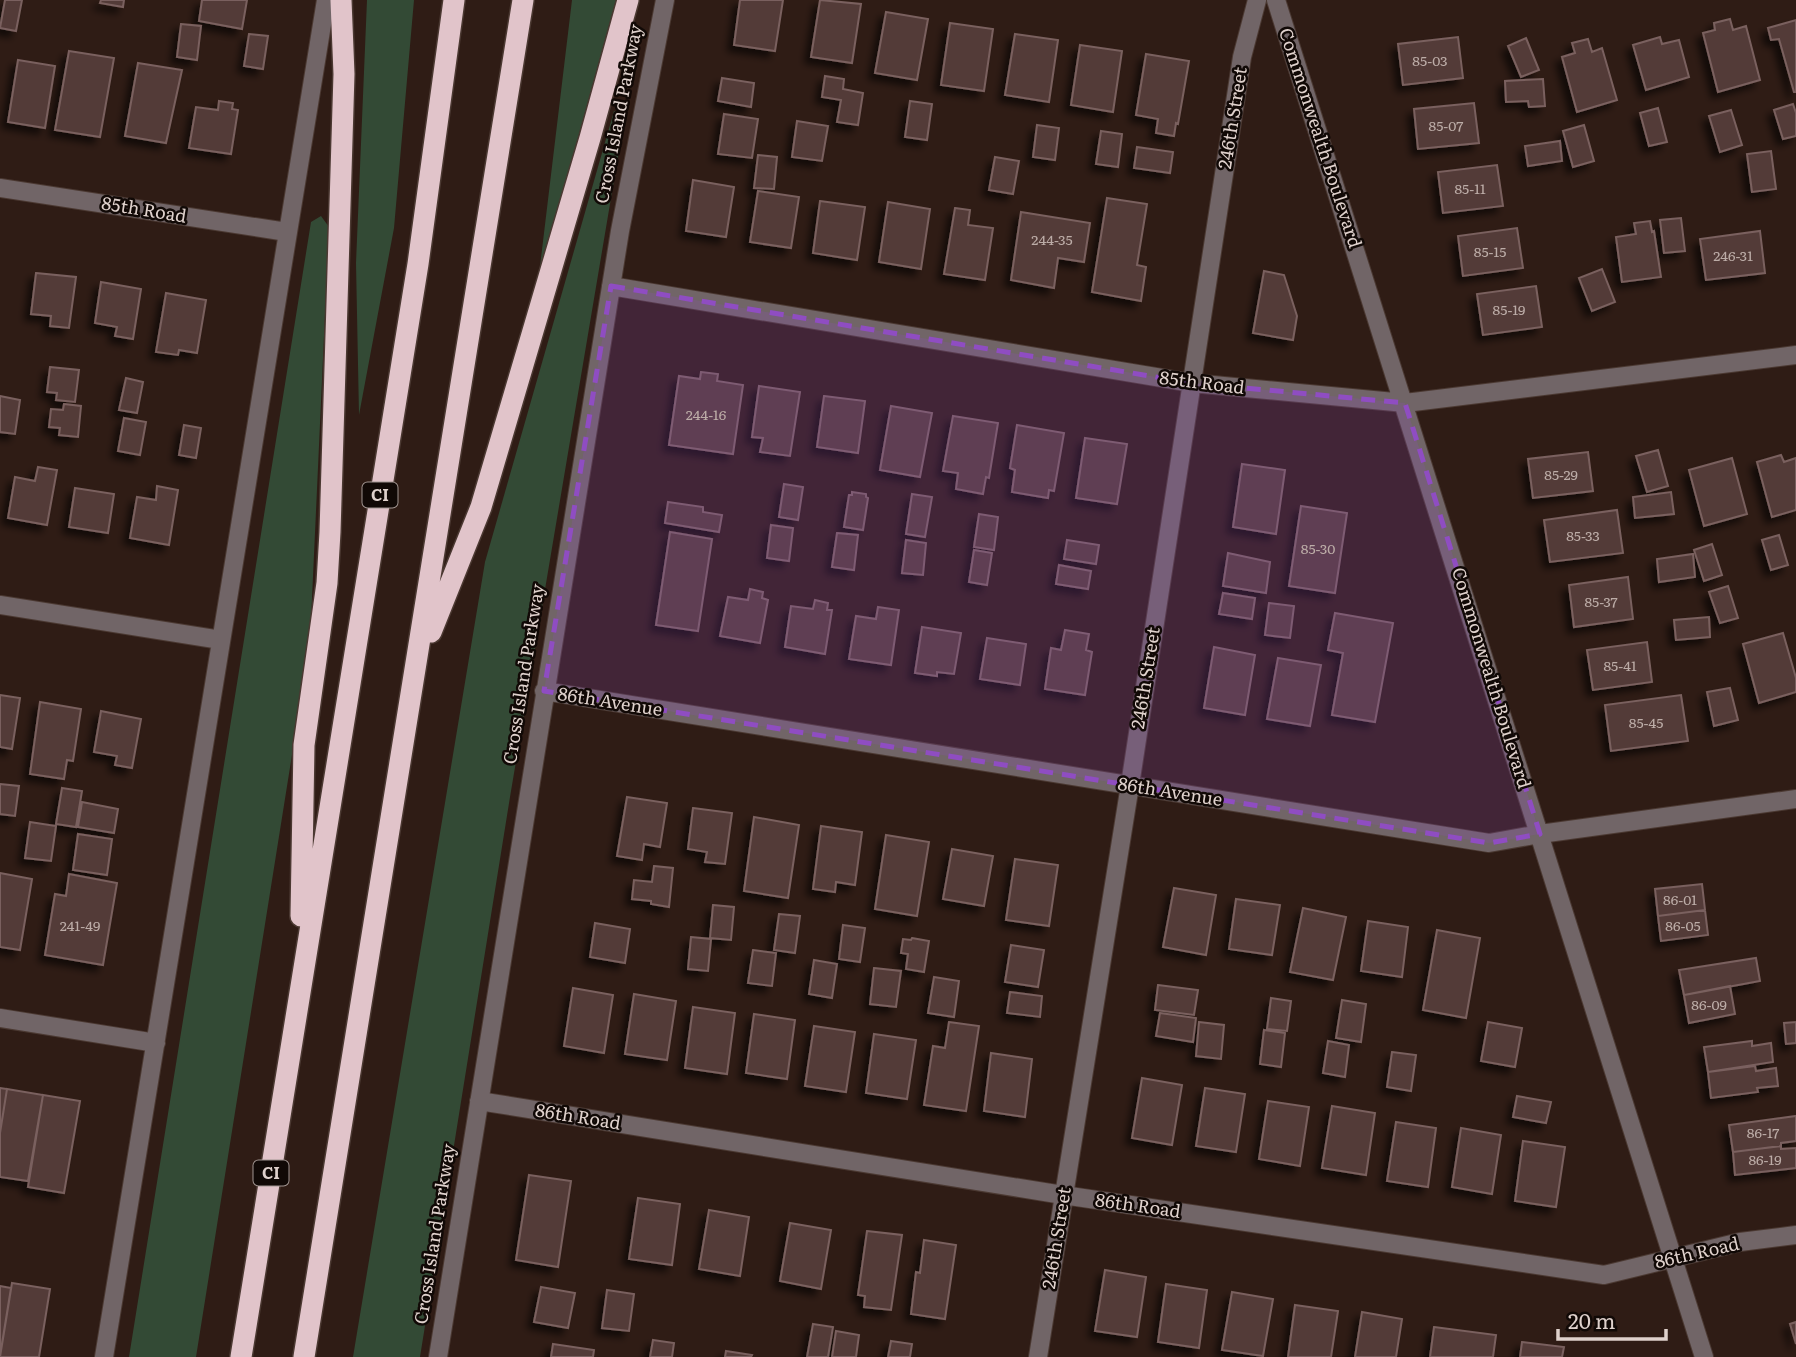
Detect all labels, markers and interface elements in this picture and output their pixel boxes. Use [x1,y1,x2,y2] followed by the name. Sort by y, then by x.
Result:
[587,21,648,206] street label: Cross Island Parkway
[1273,24,1370,251] street label: Commonwealth Boulevard
[1412,50,1448,70] house number: 85-03
[1210,64,1253,171] street label: 246th Street
[1429,115,1463,135] house number: 85-07
[1454,178,1486,198] house number: 85-11
[100,188,189,229] street label: 85th Road
[1031,229,1073,249] house number: 244-35
[1474,241,1506,261] house number: 85-15
[1713,245,1753,265] house number: 246-31
[1493,299,1525,319] house number: 85-19
[1158,363,1246,400] street label: 85th Road
[686,404,727,424] house number: 244-16
[1544,464,1578,484] house number: 85-29
[362,482,398,508] road number: CI
[1566,525,1600,545] house number: 85-33
[1301,538,1335,558] house number: 85-30
[1446,564,1539,791] street label: Commonwealth Boulevard
[495,581,550,766] street label: Cross Island Parkway
[1584,591,1618,611] house number: 85-37
[1123,624,1166,731] street label: 246th Street
[1603,655,1637,675] house number: 85-41
[556,679,664,722] street label: 86th Avenue
[1629,712,1663,732] house number: 85-45
[1116,769,1224,812] street label: 86th Avenue
[1663,889,1697,909] house number: 86-01
[60,915,100,935] house number: 241-49
[1665,915,1701,935] house number: 86-05
[1691,994,1727,1014] house number: 86-09
[534,1095,623,1136] street label: 86th Road
[1747,1122,1779,1142] house number: 86-17
[406,1141,461,1326] street label: Cross Island Parkway
[1748,1149,1782,1169] house number: 86-19
[254,1161,288,1186] road number: CI
[1034,1184,1077,1291] street label: 246th Street
[1094,1185,1183,1224] street label: 86th Road
[1652,1229,1742,1274] street label: 86th Road
[1558,1298,1666,1342] scale bar
[1568,1304,1615,1335] text: 20 m

